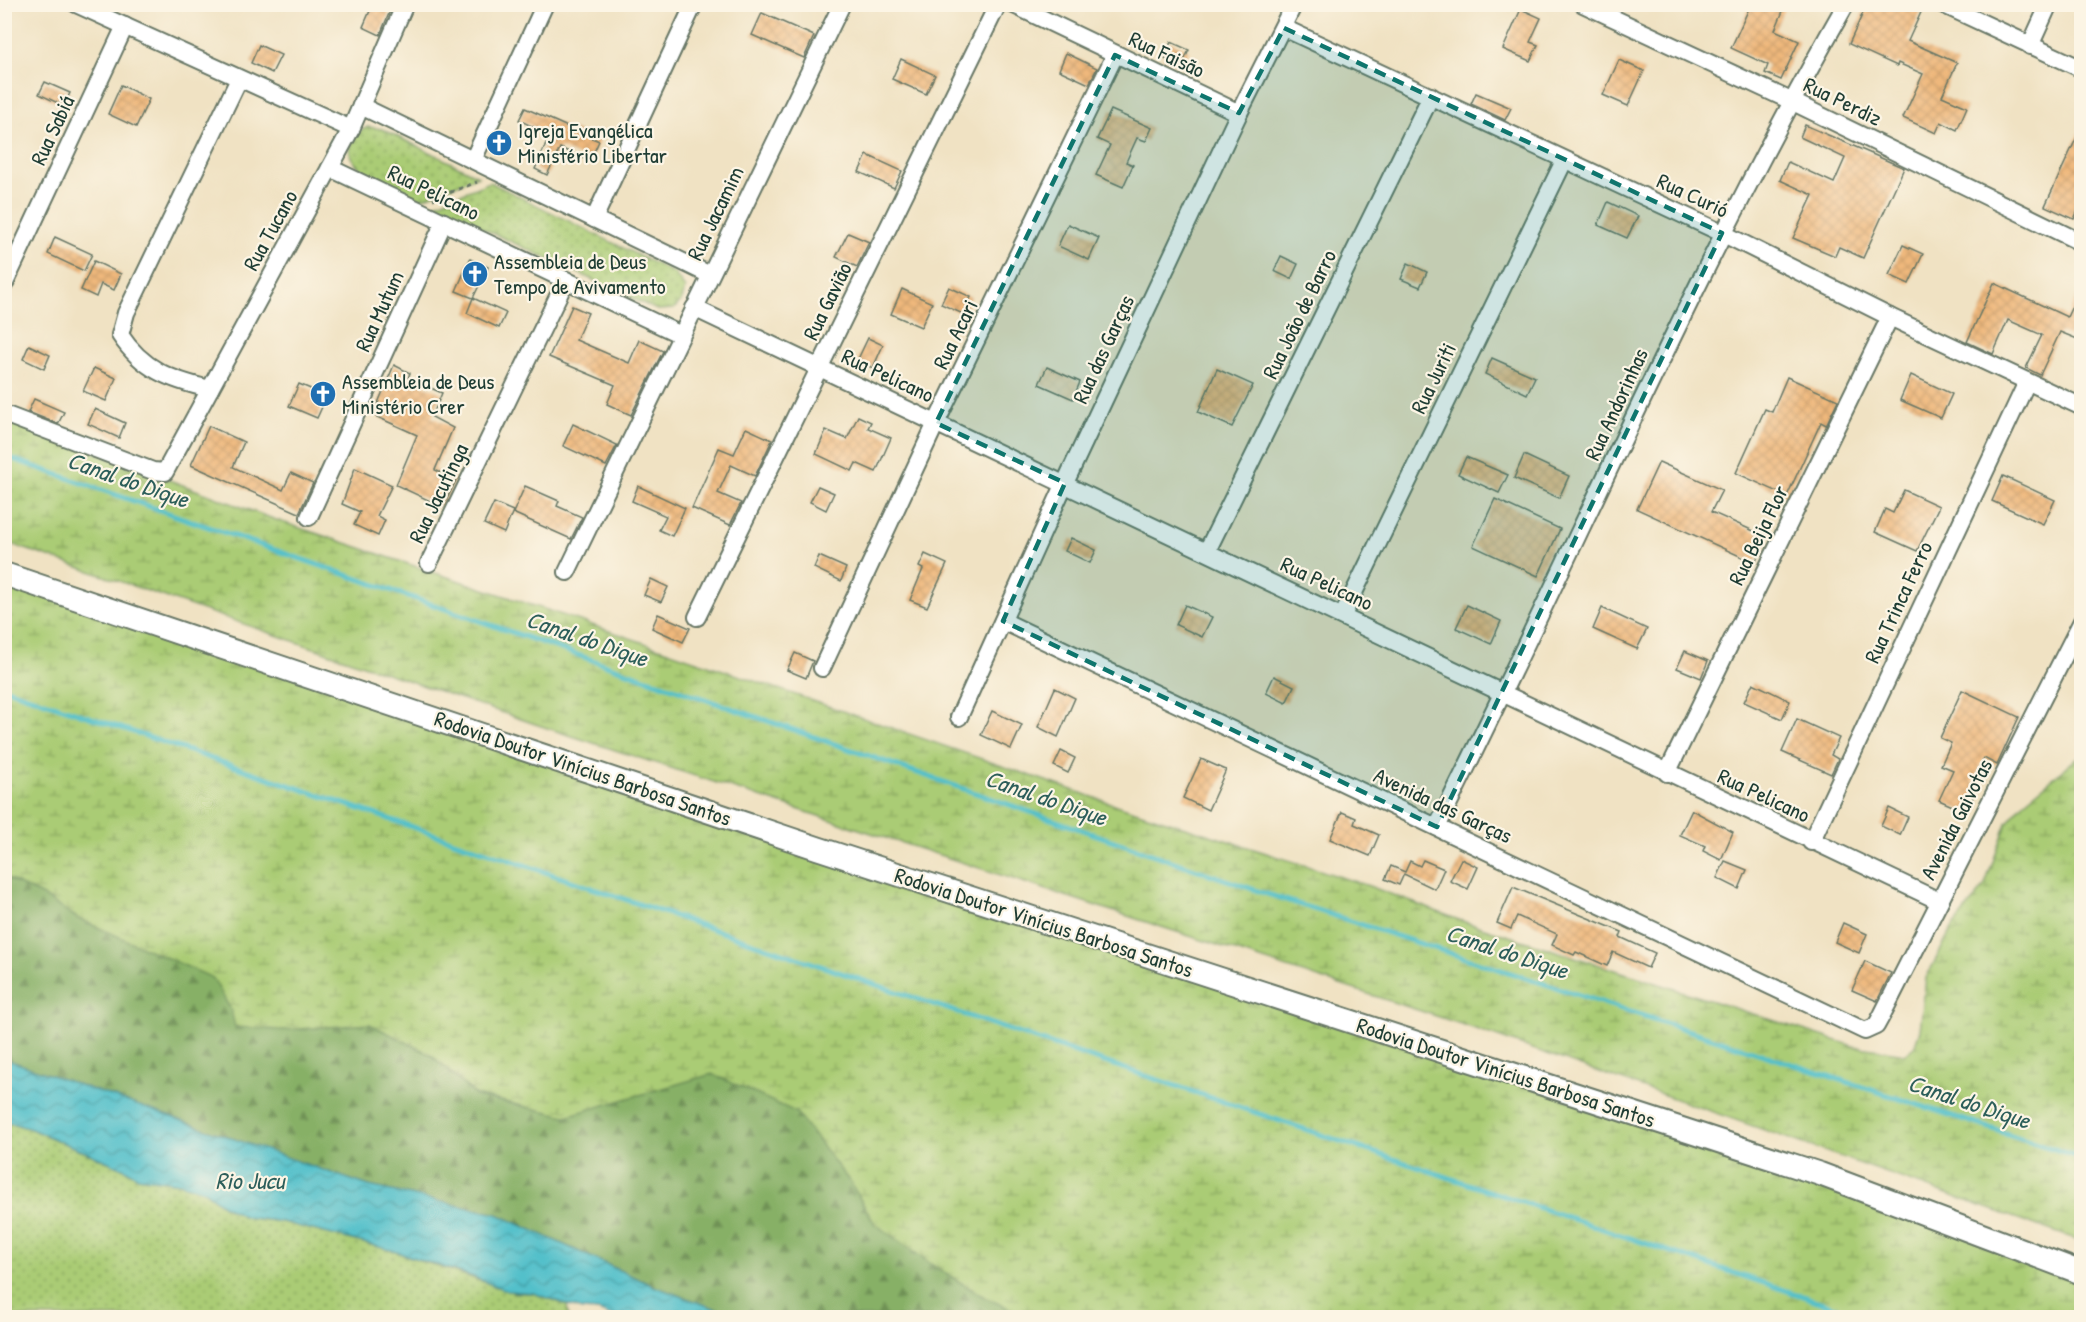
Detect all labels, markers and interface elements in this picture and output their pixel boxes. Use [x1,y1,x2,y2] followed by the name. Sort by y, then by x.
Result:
[1124,23,1210,85] street label: Rua Faisão
[1799,69,1887,133] street label: Rua Perdiz
[23,90,81,170] street label: Rua Sabiá
[518,115,668,170] place label: Igreja Evangélica Ministério Libertar
[484,128,514,158] church icon: Igreja Evangélica Ministério Libertar
[383,157,485,227] street label: Rua Pelicano
[679,161,751,265] street label: Rua Jacamim
[1652,165,1734,225] street label: Rua Curió
[236,184,304,276] street label: Rua Tucano
[1255,244,1343,383] street label: Rua João de Barro
[494,246,666,301] place label: Assembleia de Deus Tempo de Avivamento
[795,257,859,345] street label: Rua Gavião
[460,259,490,289] church icon: Assembleia de Deus Tempo de Avivamento
[347,266,411,356] street label: Rua Mutum
[1065,290,1141,408] street label: Rua das Garças
[925,294,985,374] street label: Rua Acari
[1403,338,1463,418] street label: Rua Juriti
[837,341,939,409] street label: Rua Pelicano
[1577,343,1655,465] street label: Rua Andorinhas
[342,366,495,421] place label: Assembleia de Deus Ministério Crer
[308,379,338,409] church icon: Assembleia de Deus Ministério Crer
[401,438,475,548] street label: Rua Jacutinga
[63,443,195,516] water label: Canal do Dique
[1721,480,1795,590] street label: Rua Beija Flor
[1857,536,1939,668] street label: Rua Trinca Ferro
[1276,549,1378,617] street label: Rua Pelicano
[522,602,654,675] water label: Canal do Dique
[431,703,735,833] street label: Rodovia Doutor Vinícius Barbosa Santos
[1913,753,1999,885] street label: Avenida Gaivotas
[1369,760,1517,850] street label: Avenida das Garças
[981,761,1113,834] water label: Canal do Dique
[1713,761,1815,829] street label: Rua Pelicano
[891,860,1197,984] street label: Rodovia Doutor Vinícius Barbosa Santos
[1442,916,1574,987] water label: Canal do Dique
[1353,1010,1659,1134] street label: Rodovia Doutor Vinícius Barbosa Santos
[1904,1066,2036,1137] water label: Canal do Dique
[216,1164,287,1196] water label: Rio Jucu

